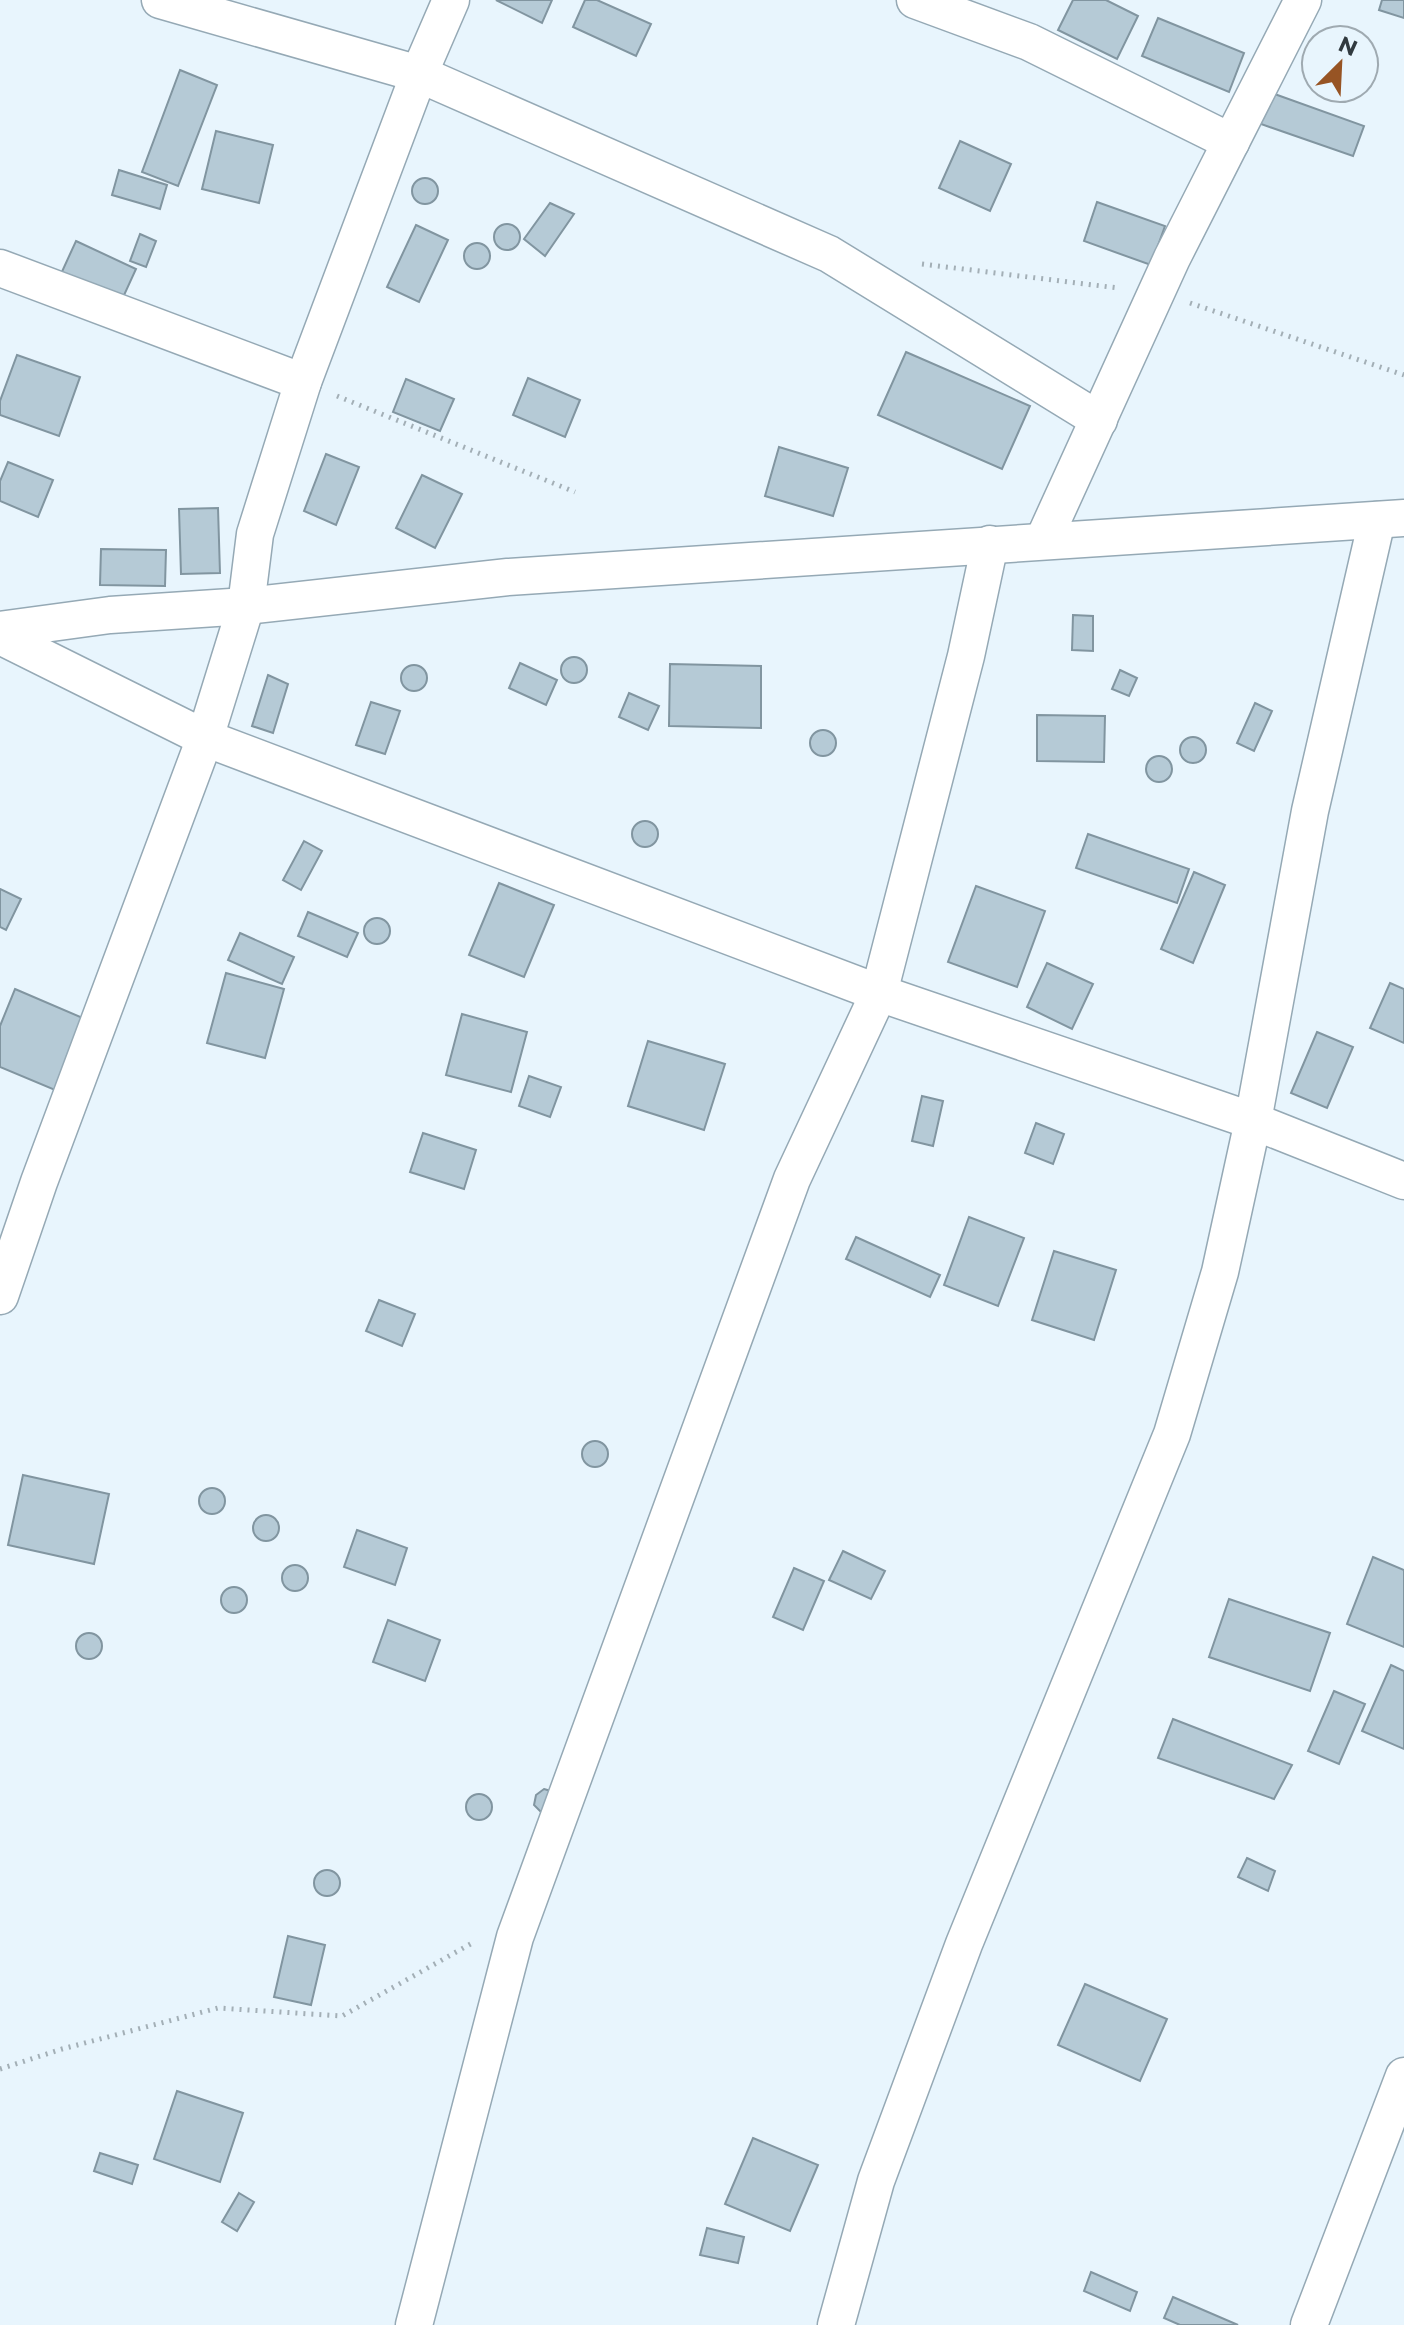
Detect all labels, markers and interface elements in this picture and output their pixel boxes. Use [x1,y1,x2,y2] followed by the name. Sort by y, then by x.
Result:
[1300,24,1380,104] north arrow
[1334,30,1362,62] text: N

